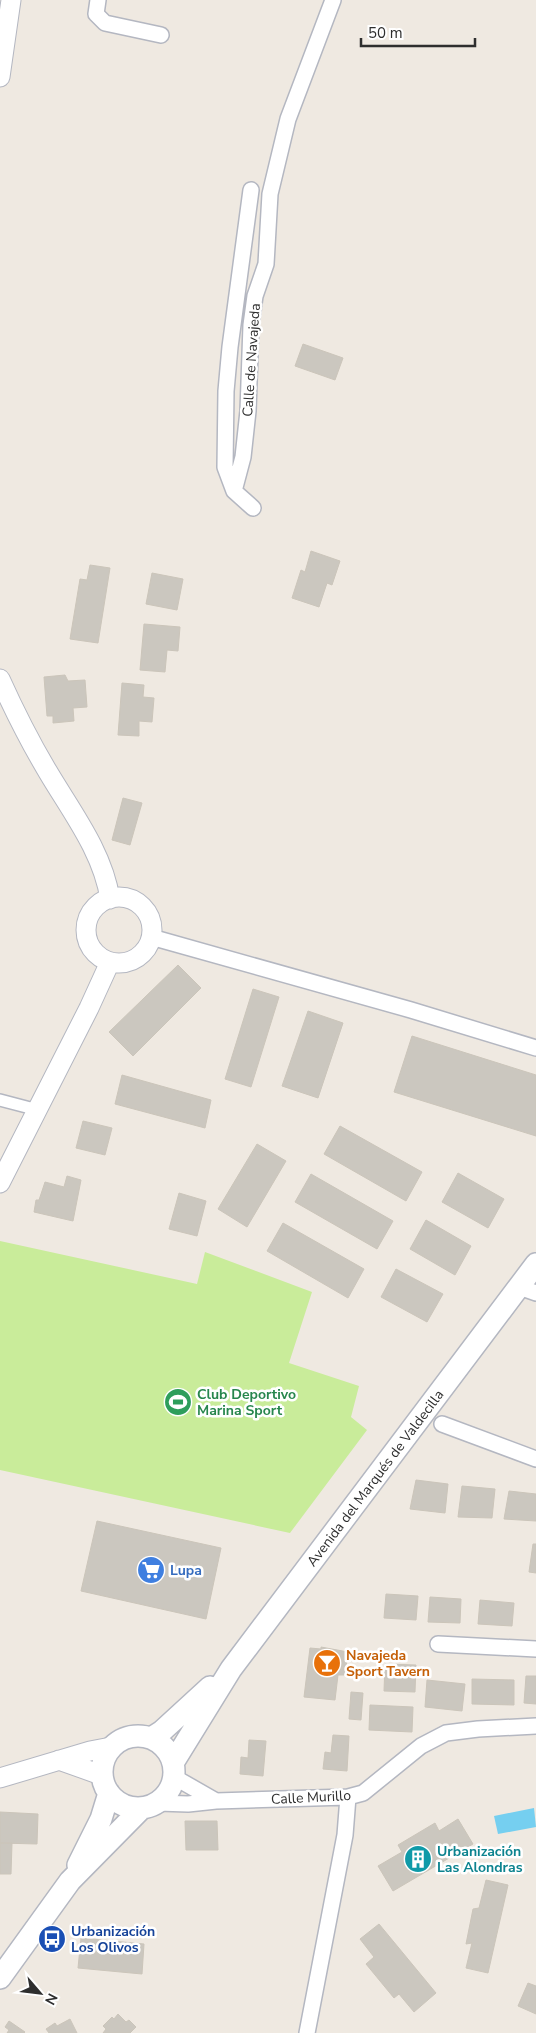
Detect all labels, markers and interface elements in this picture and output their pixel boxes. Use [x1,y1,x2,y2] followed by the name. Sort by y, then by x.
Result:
[361,15,475,47] scale bar
[368,23,403,43] text: 50 m
[238,303,265,417] street label: Calle de Navajeda
[197,1385,296,1420] place label: Club Deportivo Marina Sport
[303,1386,448,1571] street label: Avenida del Marqués de Valdecilla
[163,1387,193,1417] sports icon: Club Deportivo Marina Sport
[136,1555,166,1585] supermarket icon: Lupa
[170,1561,202,1580] place label: Lupa
[346,1646,430,1681] place label: Navajeda Sport Tavern
[312,1648,342,1678] bar icon: Navajeda Sport Tavern
[271,1786,352,1809] street label: Calle Murillo
[437,1842,523,1877] place label: Urbanización Las Alondras
[403,1844,433,1874] building icon: Urbanización Las Alondras
[71,1922,155,1957] place label: Urbanización Los Olivos
[37,1924,67,1954] bus stop icon: Urbanización Los Olivos
[15,1968,65,2018] north arrow
[40,1990,62,2008] text: N

